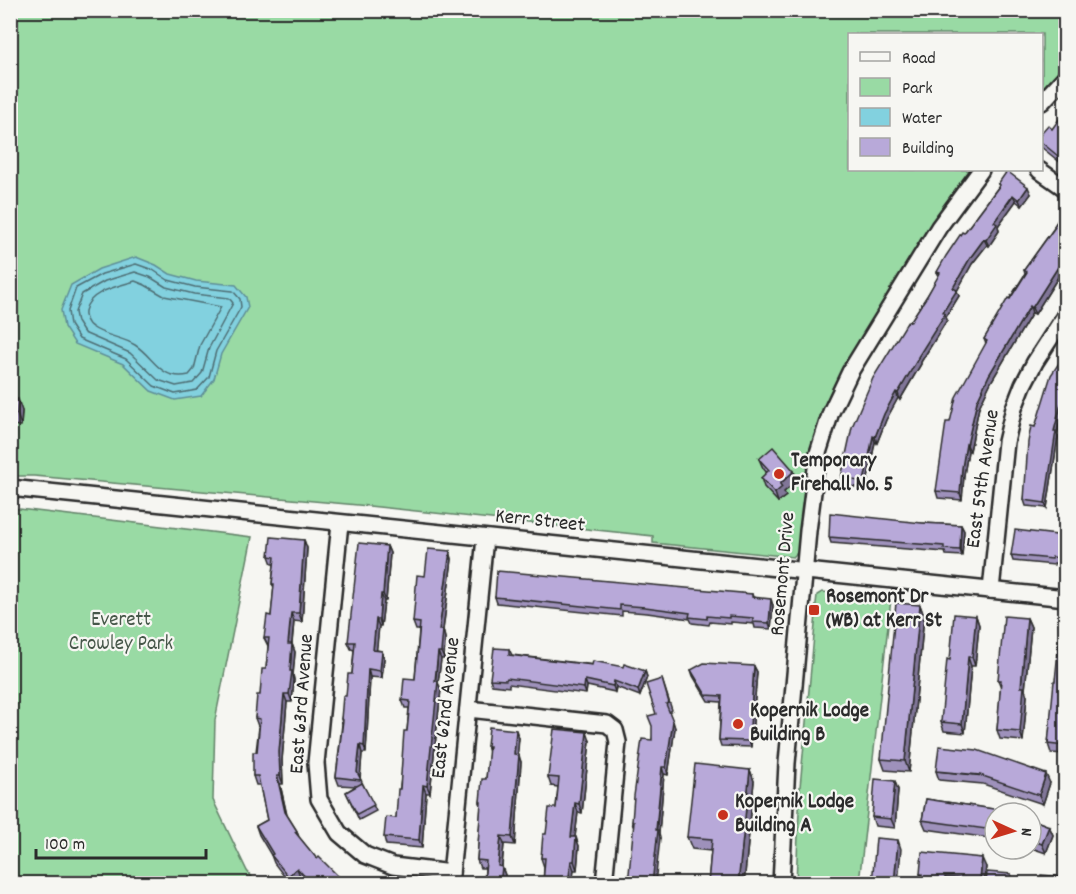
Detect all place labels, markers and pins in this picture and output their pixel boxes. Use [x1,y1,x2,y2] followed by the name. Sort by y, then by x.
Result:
[791,447,894,501] place label: Temporary Firehall No. 5
[772,467,786,481] marker: Temporary Firehall No. 5
[826,583,942,637] place label: Rosemont Dr (WB) at Kerr St
[807,603,821,617] marker: Rosemont Dr (WB) at Kerr St
[750,697,869,751] place label: Kopernik Lodge Building B
[731,717,745,731] marker: Kopernik Lodge Building B
[735,788,854,842] place label: Kopernik Lodge Building A
[716,808,730,822] marker: Kopernik Lodge Building A

